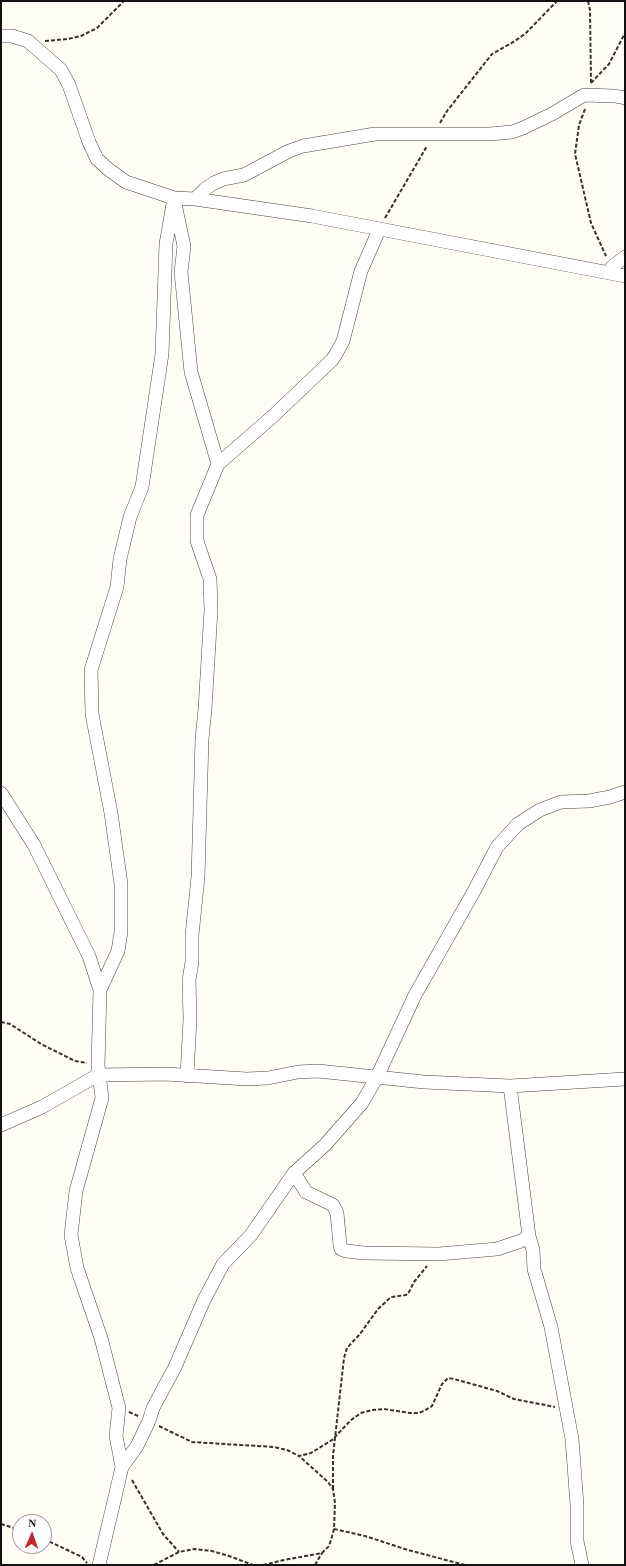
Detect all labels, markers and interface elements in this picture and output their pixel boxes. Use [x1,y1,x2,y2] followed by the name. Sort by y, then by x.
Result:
[12,1514,52,1554] north arrow
[28,1517,37,1529] text: N

